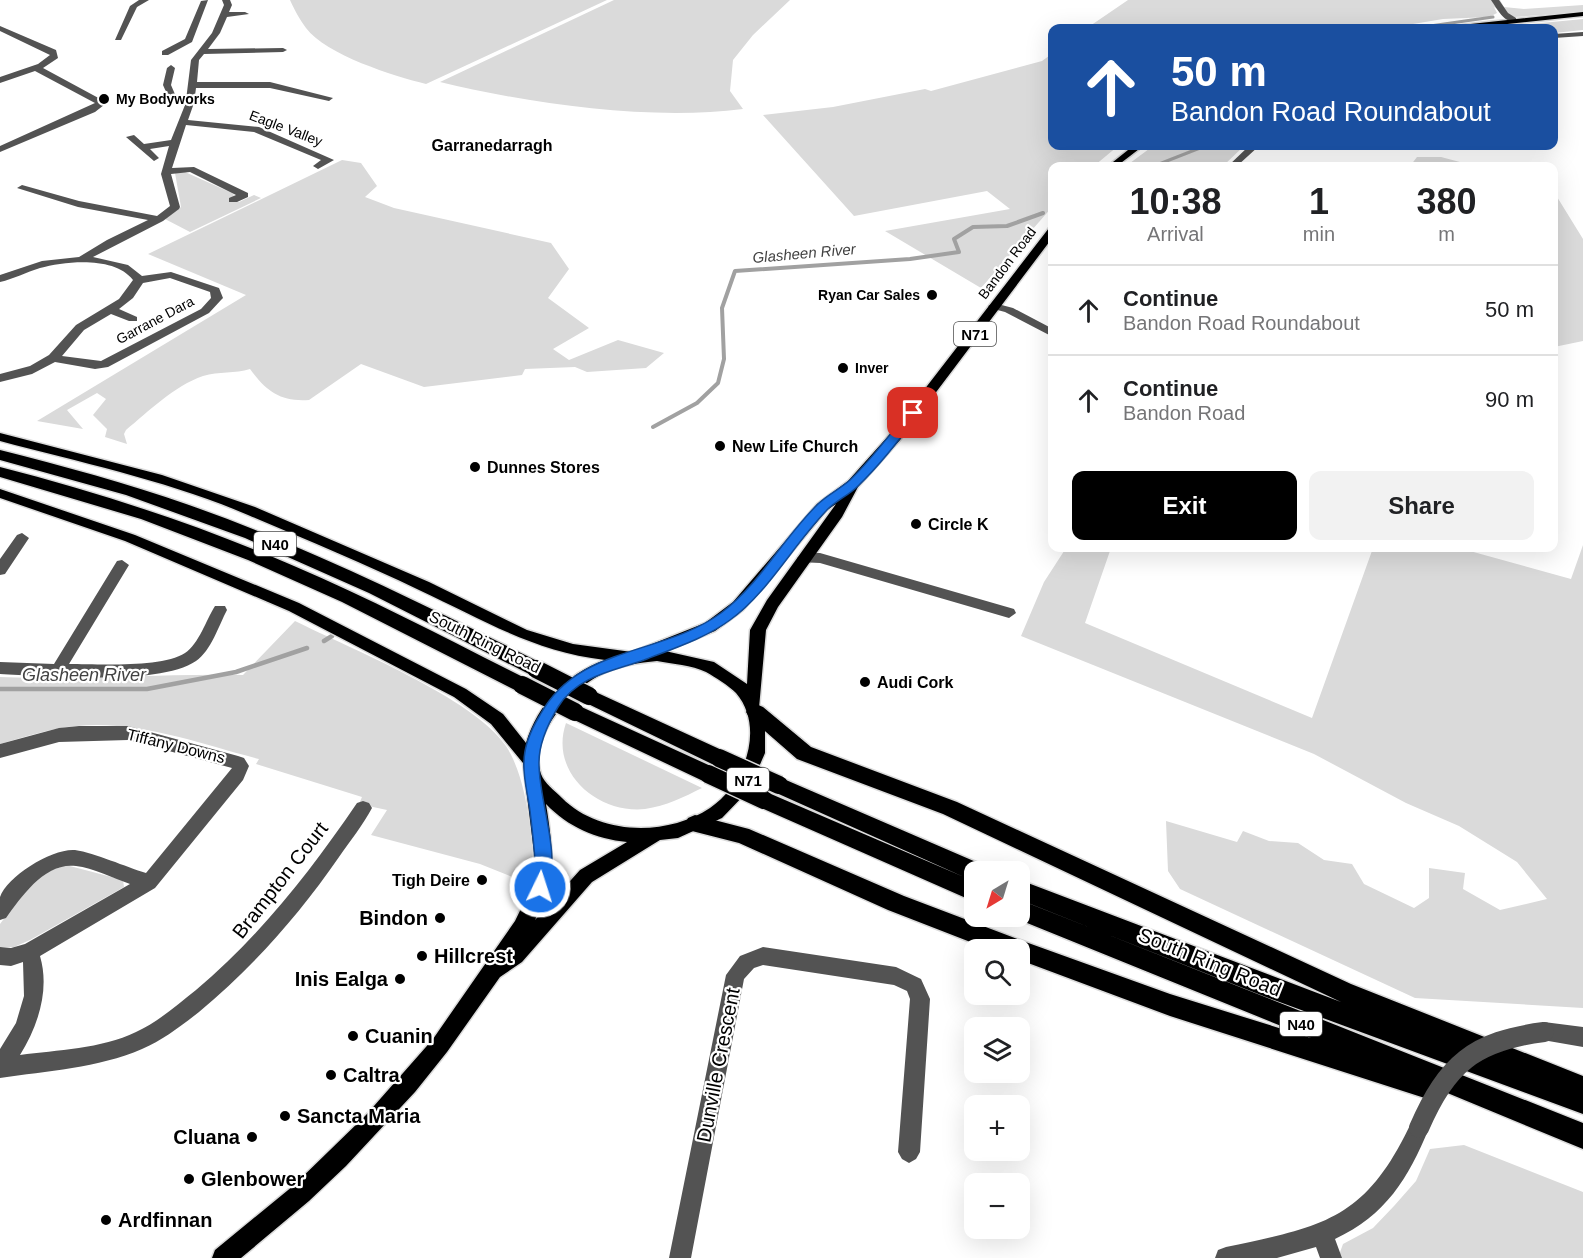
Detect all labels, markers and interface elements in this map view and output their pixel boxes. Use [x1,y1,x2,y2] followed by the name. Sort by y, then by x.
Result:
[1072,48,1150,126] icon: ahead
[1171,48,1267,95] text: 50 m
[116,91,215,107] place label: My Bodyworks
[97,92,111,106] marker: My Bodyworks
[1171,97,1491,127] text: Bandon Road Roundabout
[247,107,325,149] street label: Eagle Valley
[432,137,552,154] district label: Garranedarragh
[1129,181,1221,222] text: 10:38
[1309,181,1329,222] text: 1
[1416,181,1477,222] text: 380
[1147,223,1204,245] text: Arrival
[1303,223,1335,245] text: min
[1438,223,1455,245] text: m
[975,224,1039,302] street label: Bandon Road
[752,240,857,266] water label: Glasheen River
[1123,286,1218,311] text: Continue
[818,287,920,303] place label: Ryan Car Sales
[925,288,939,302] marker: Ryan Car Sales
[113,293,197,347] street label: Garrane Dara
[1072,294,1105,327] icon: ahead
[1485,297,1534,322] text: 50 m
[1123,312,1360,334] text: Bandon Road Roundabout
[954,322,996,346] road number: N71
[855,360,889,376] place label: Inver
[836,361,850,375] marker: Inver
[1123,376,1218,401] text: Continue
[1072,384,1105,417] icon: ahead
[887,387,938,438] pin
[1485,387,1534,412] text: 90 m
[896,396,929,429] icon: arrive
[1123,402,1245,424] text: Bandon Road
[732,438,858,455] place label: New Life Church
[713,439,727,453] marker: New Life Church
[487,459,600,476] place label: Dunnes Stores
[468,460,482,474] marker: Dunnes Stores
[1072,471,1297,540] button: Exit
[1309,471,1534,540] button: Share
[928,516,989,533] place label: Circle K
[909,517,923,531] marker: Circle K
[254,532,296,556] road number: N40
[427,608,543,676] street label: South Ring Road
[22,665,147,685] water label: Glasheen River
[877,674,954,691] place label: Audi Cork
[858,675,872,689] marker: Audi Cork
[125,726,227,766] street label: Tiffany Downs
[727,768,769,792] road number: N71
[228,817,332,942] street label: Brampton Court
[508,855,572,919] position arrow
[964,861,1030,927] north arrow
[964,861,1030,1239] map controls
[392,872,470,889] place label: Tigh Deire
[475,873,489,887] marker: Tigh Deire
[359,907,428,929] place label: Bindon
[433,911,447,925] marker: Bindon
[1135,923,1285,1001] street label: South Ring Road
[964,939,1030,1005] button: search
[434,945,513,967] place label: Hillcrest
[415,949,429,963] marker: Hillcrest
[295,968,389,990] place label: Inis Ealga
[393,972,407,986] marker: Inis Ealga
[692,986,744,1144] street label: Dunville Crescent
[1280,1012,1322,1036] road number: N40
[964,1017,1030,1083] button: layers
[365,1025,433,1047] place label: Cuanin
[346,1029,360,1043] marker: Cuanin
[343,1064,401,1086] place label: Caltra
[324,1068,338,1082] marker: Caltra
[964,1095,1030,1161] button: +
[297,1105,421,1127] place label: Sancta Maria
[278,1109,292,1123] marker: Sancta Maria
[173,1126,241,1148] place label: Cluana
[245,1130,259,1144] marker: Cluana
[201,1168,305,1190] place label: Glenbower
[182,1172,196,1186] marker: Glenbower
[964,1173,1030,1239] button: −
[118,1209,212,1231] place label: Ardfinnan
[99,1213,113,1227] marker: Ardfinnan

